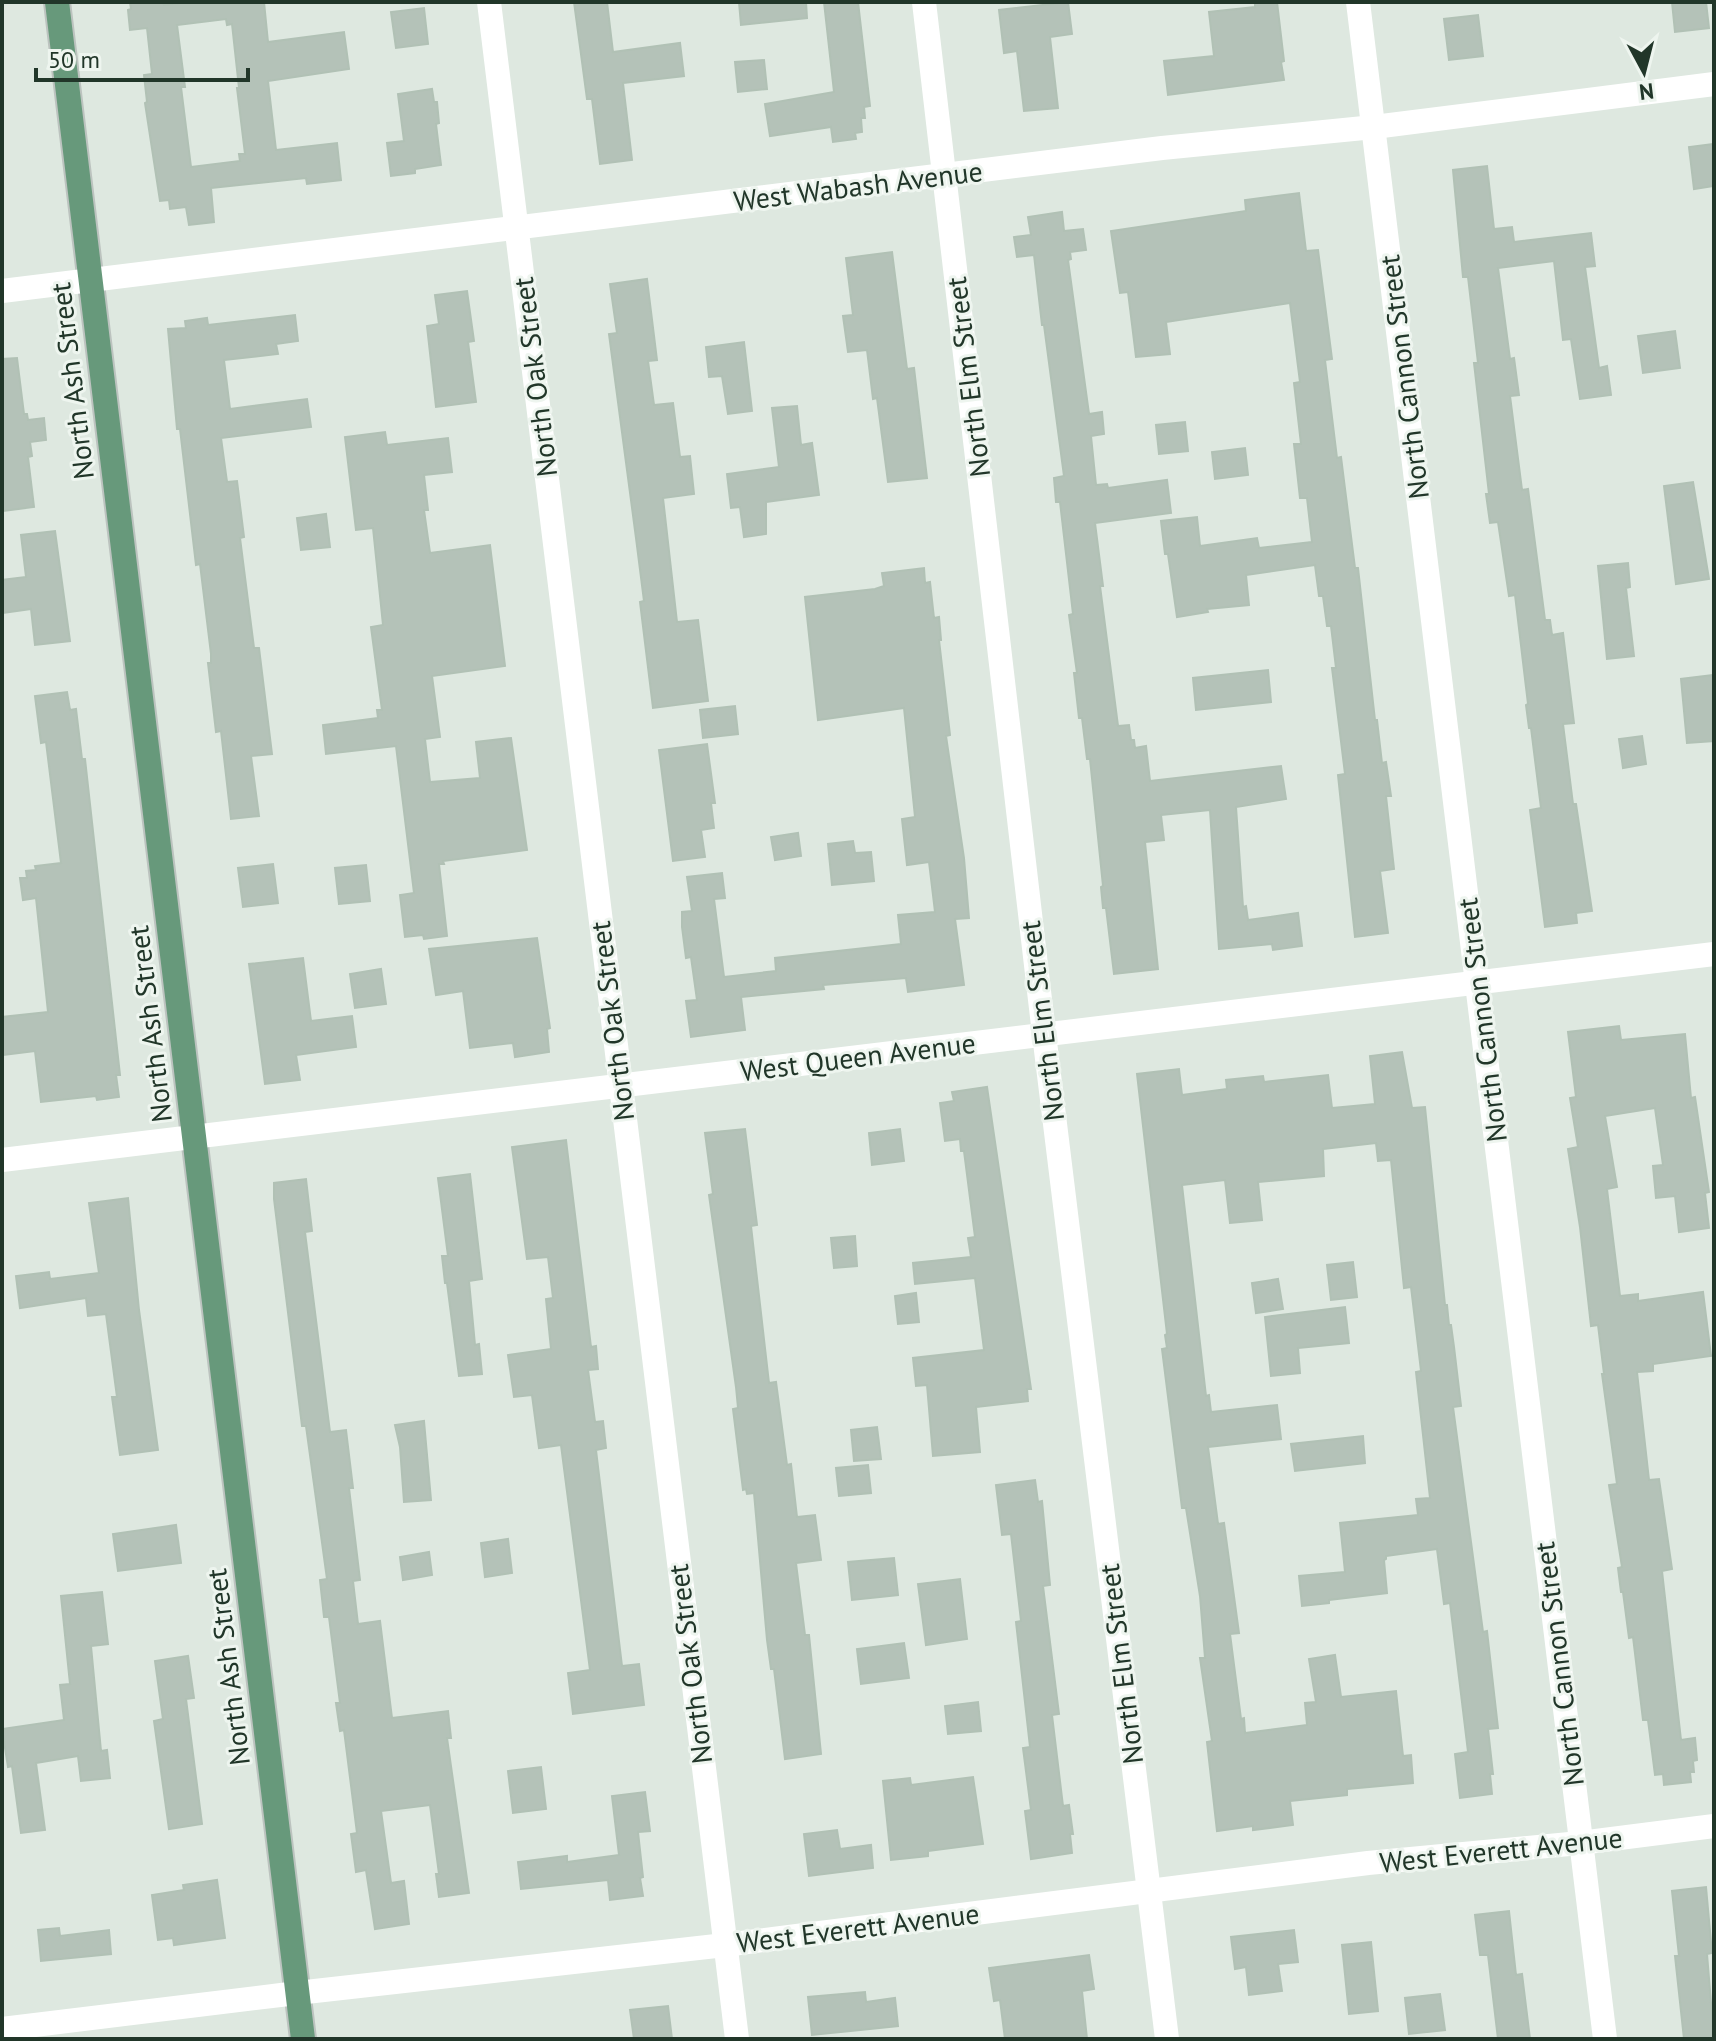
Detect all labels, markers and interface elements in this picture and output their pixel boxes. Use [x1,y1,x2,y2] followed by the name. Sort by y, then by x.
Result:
[36,32,248,82] scale bar
[1604,32,1684,112] north arrow
[48,44,100,75] text: 50 m
[1638,77,1655,107] text: N
[731,152,985,219] street label: West Wabash Avenue
[1370,252,1437,501] street label: North Cannon Street
[937,274,998,479] street label: North Elm Street
[504,275,565,479] street label: North Oak Street
[41,280,102,482] street label: North Ash Street
[1448,895,1515,1144] street label: North Cannon Street
[1011,918,1072,1123] street label: North Elm Street
[581,919,642,1123] street label: North Oak Street
[119,923,180,1125] street label: North Ash Street
[738,1024,978,1089] street label: West Queen Avenue
[1525,1539,1592,1788] street label: North Cannon Street
[1090,1561,1151,1766] street label: North Elm Street
[659,1562,720,1766] street label: North Oak Street
[197,1566,258,1768] street label: North Ash Street
[1378,1818,1624,1881] street label: West Everett Avenue
[735,1894,981,1961] street label: West Everett Avenue

